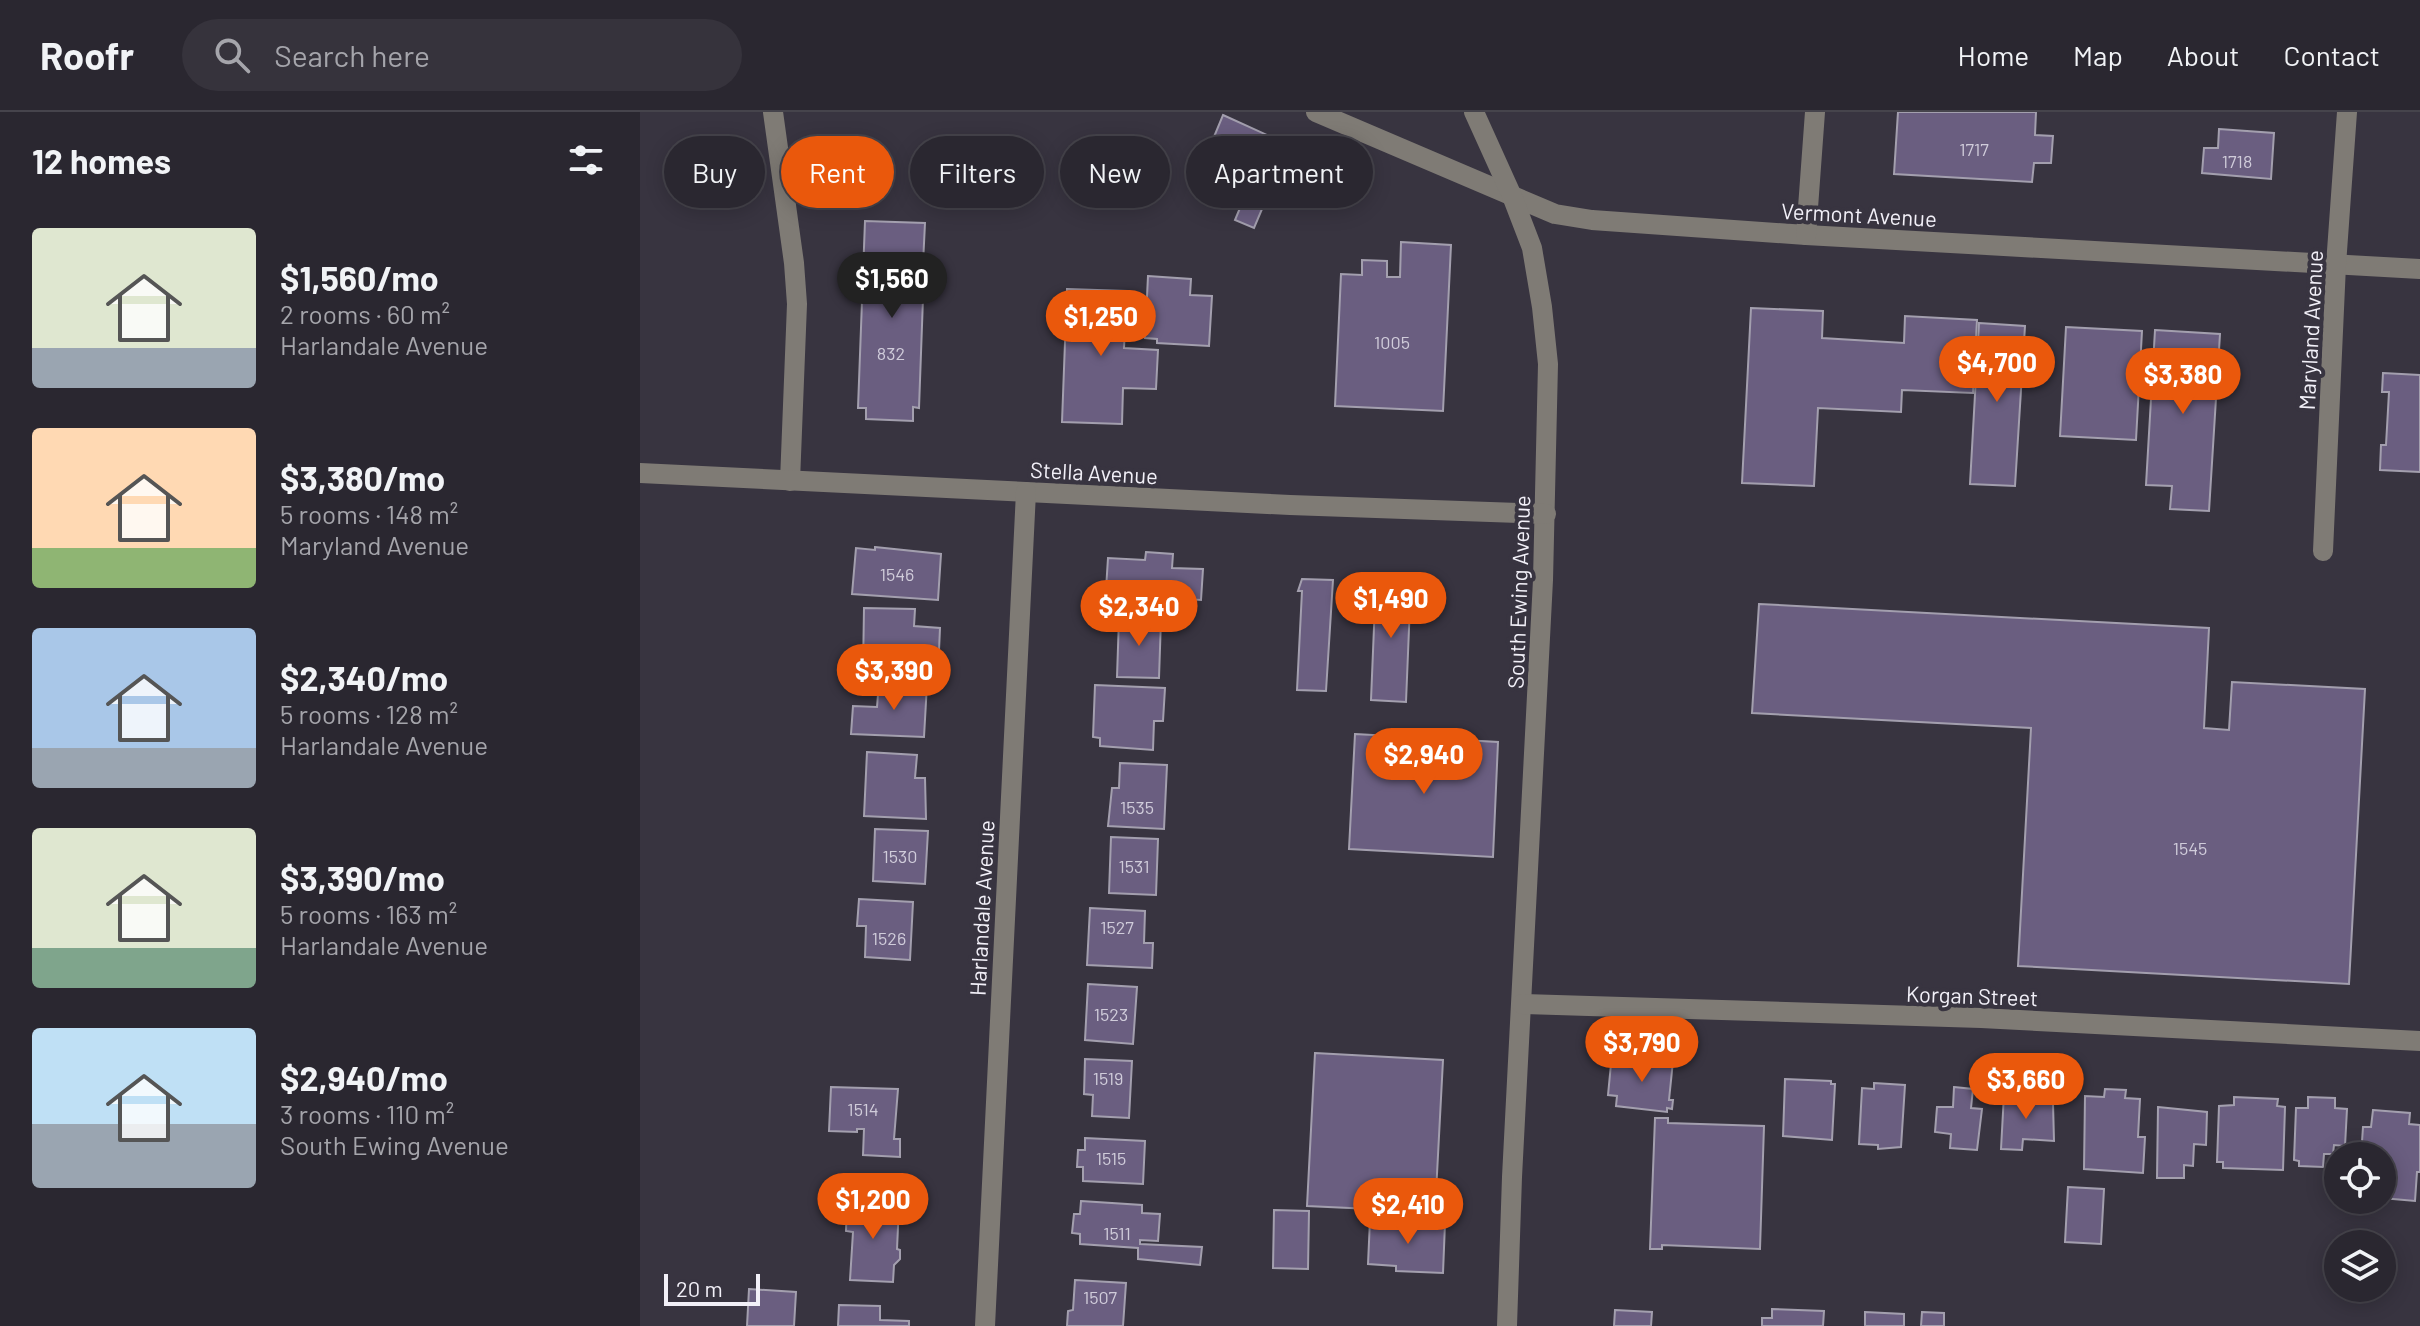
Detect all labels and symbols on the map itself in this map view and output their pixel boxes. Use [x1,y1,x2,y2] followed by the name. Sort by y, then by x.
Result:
[1959,138,1989,160] house number: 1717
[2222,150,2252,172] house number: 1718
[1781,197,1937,231] street label: Vermont Avenue
[2293,249,2327,411] street label: Maryland Avenue
[827,252,957,320] pin: $1,560
[1036,290,1166,358] pin: $1,250
[1374,331,1410,353] house number: 1005
[1932,336,2062,404] pin: $4,700
[877,342,905,364] house number: 832
[2118,348,2248,416] pin: $3,380
[1029,456,1159,488] street label: Stella Avenue
[1502,495,1534,689] street label: South Ewing Avenue
[880,563,914,585] house number: 1546
[1326,572,1456,640] pin: $1,490
[1074,580,1204,648] pin: $2,340
[829,644,959,712] pin: $3,390
[1359,728,1489,796] pin: $2,940
[1120,796,1154,818] house number: 1535
[963,819,999,997] street label: Harlandale Avenue
[2173,837,2207,859] house number: 1545
[883,845,918,867] house number: 1530
[1119,855,1150,877] house number: 1531
[1100,916,1134,938] house number: 1527
[872,927,906,949] house number: 1526
[1905,980,2039,1010] street label: Korgan Street
[1094,1003,1128,1025] house number: 1523
[1577,1016,1707,1084] pin: $3,790
[1961,1053,2091,1121] pin: $3,660
[1093,1067,1123,1089] house number: 1519
[847,1098,879,1120] house number: 1514
[1096,1147,1126,1169] house number: 1515
[808,1173,938,1241] pin: $1,200
[1343,1178,1473,1246] pin: $2,410
[1103,1222,1131,1244] house number: 1511
[664,1270,760,1306] scale bar
[1083,1286,1118,1308] house number: 1507

